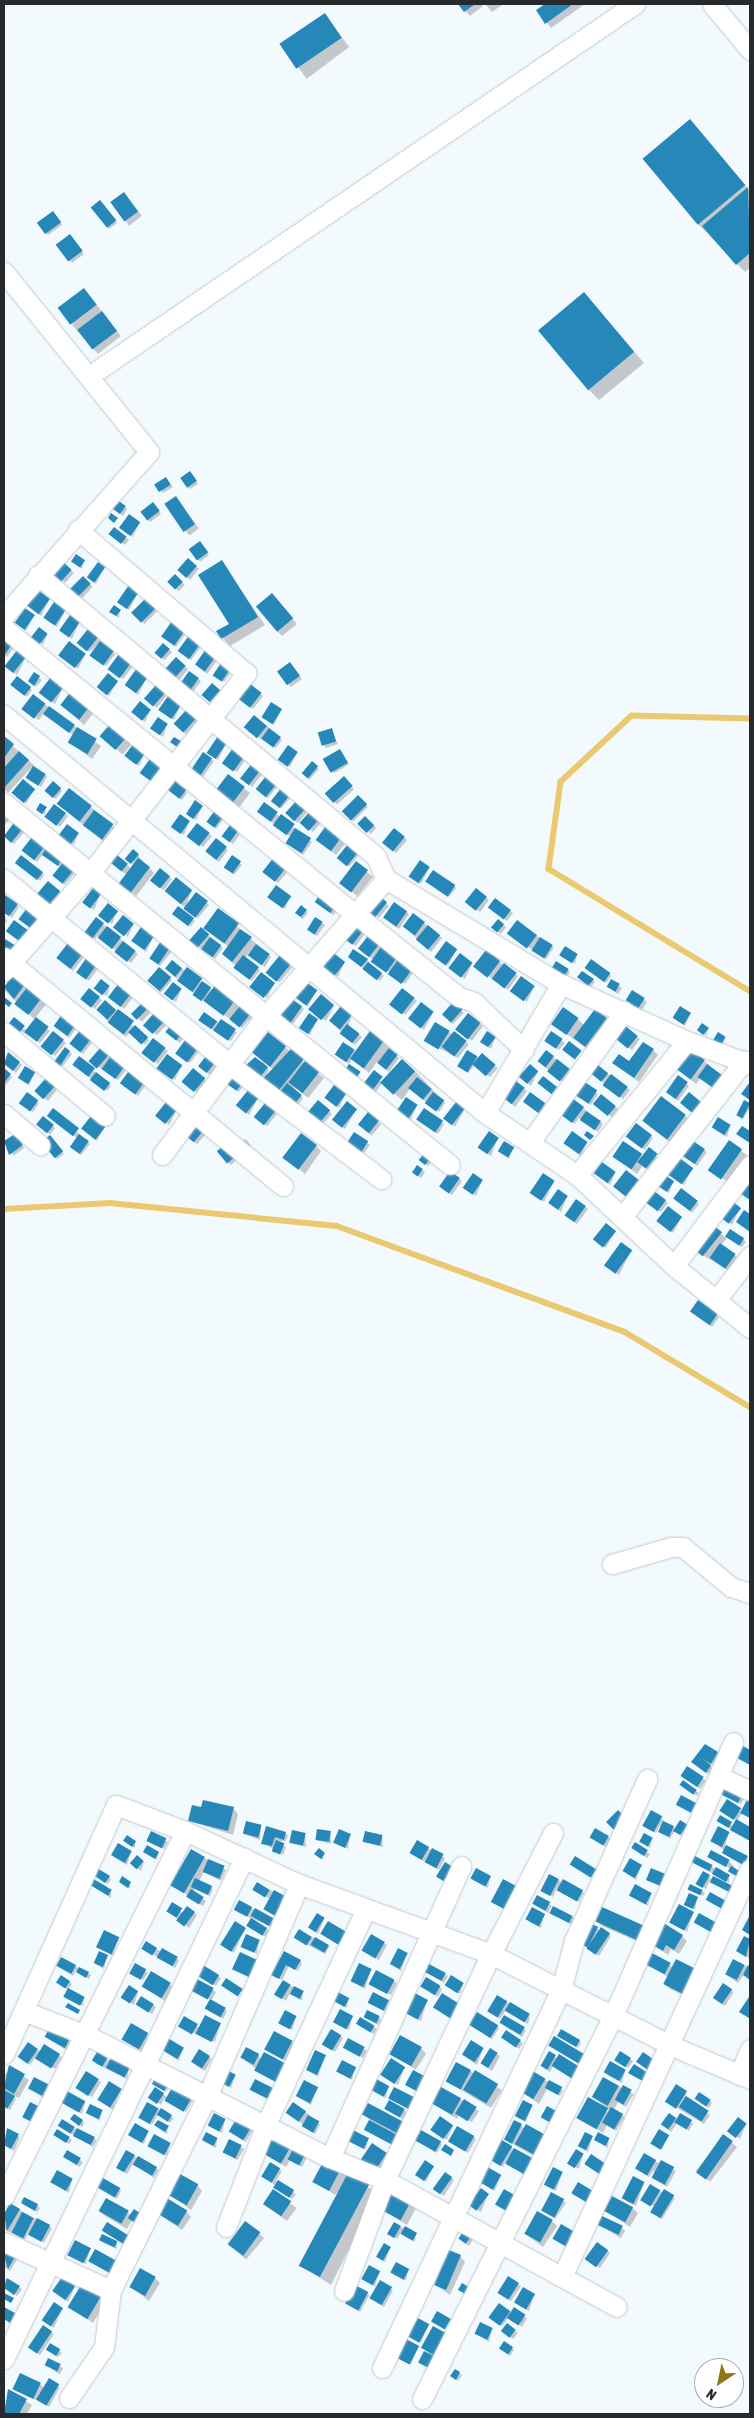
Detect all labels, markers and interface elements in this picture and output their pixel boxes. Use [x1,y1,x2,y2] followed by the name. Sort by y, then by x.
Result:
[694,2358,744,2408] north arrow
[703,2386,719,2404] text: N

